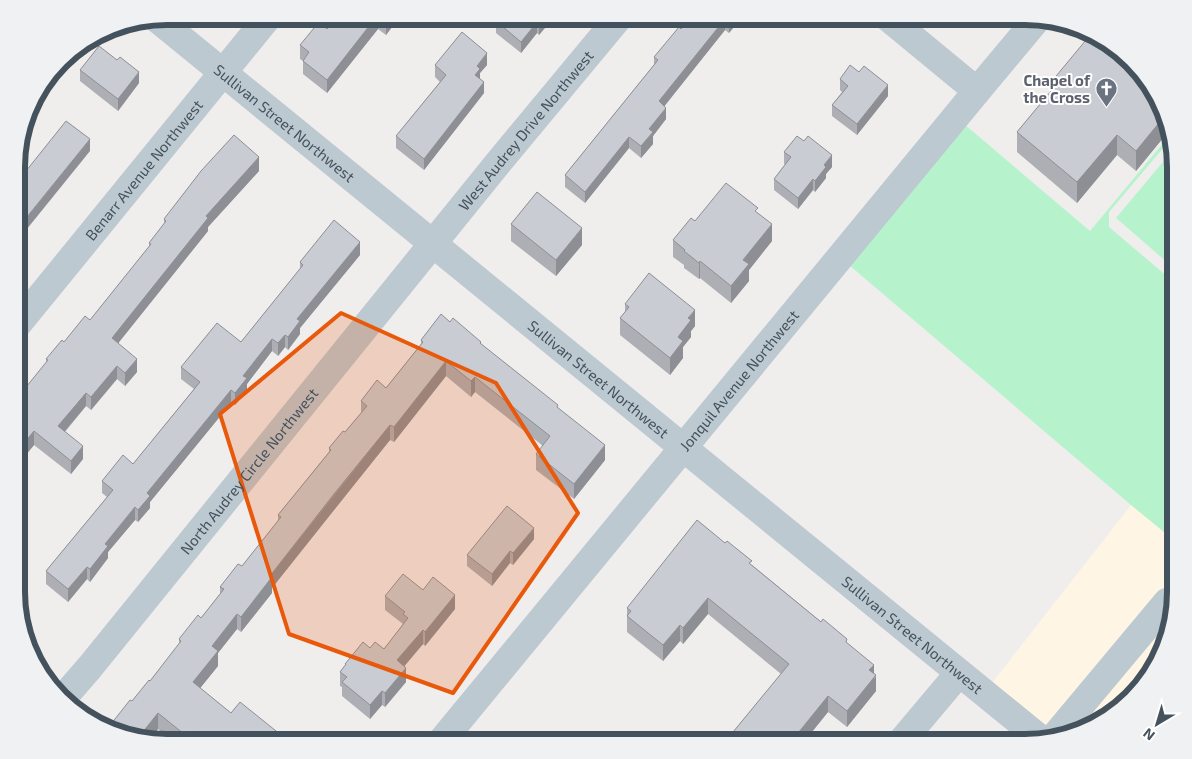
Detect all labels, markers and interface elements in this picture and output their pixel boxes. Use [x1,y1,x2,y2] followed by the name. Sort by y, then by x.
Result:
[454,46,597,214] street label: West Audrey Drive Northwest
[211,60,359,186] street label: Sullivan Street Northwest
[1023,71,1091,106] place label: Chapel of the Cross
[1094,77,1118,108] church icon: Chapel of the Cross
[81,96,206,244] street label: Benarr Avenue Northwest
[676,306,802,454] street label: Jonquil Avenue Northwest
[525,316,673,442] street label: Sullivan Street Northwest
[176,384,322,558] street label: North Audrey Circle Northwest
[839,572,987,697] street label: Sullivan Street Northwest
[1132,699,1182,749] north arrow
[1139,725,1158,744] text: N

